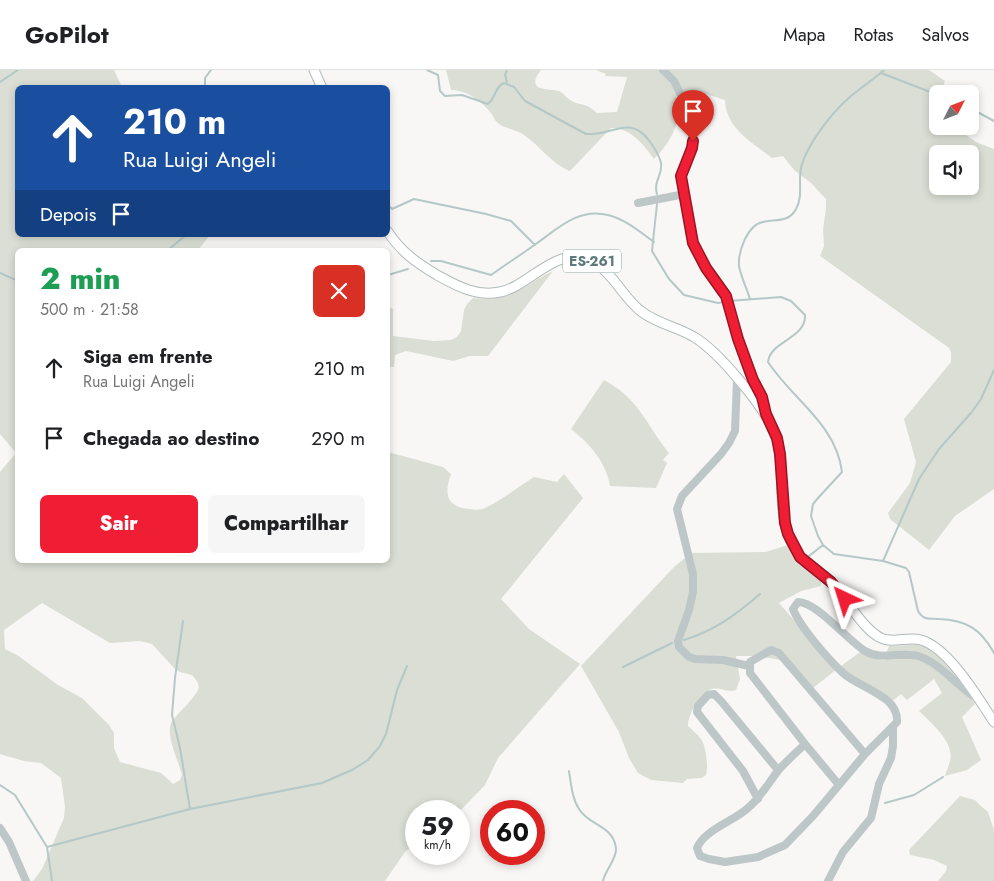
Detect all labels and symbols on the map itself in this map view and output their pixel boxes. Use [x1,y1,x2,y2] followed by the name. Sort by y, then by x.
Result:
[929,85,979,135] north arrow
[672,90,714,141] pin
[563,250,621,272] road number: ES-261
[818,572,870,624] position arrow
[480,800,545,865] speed limit sign: 60

